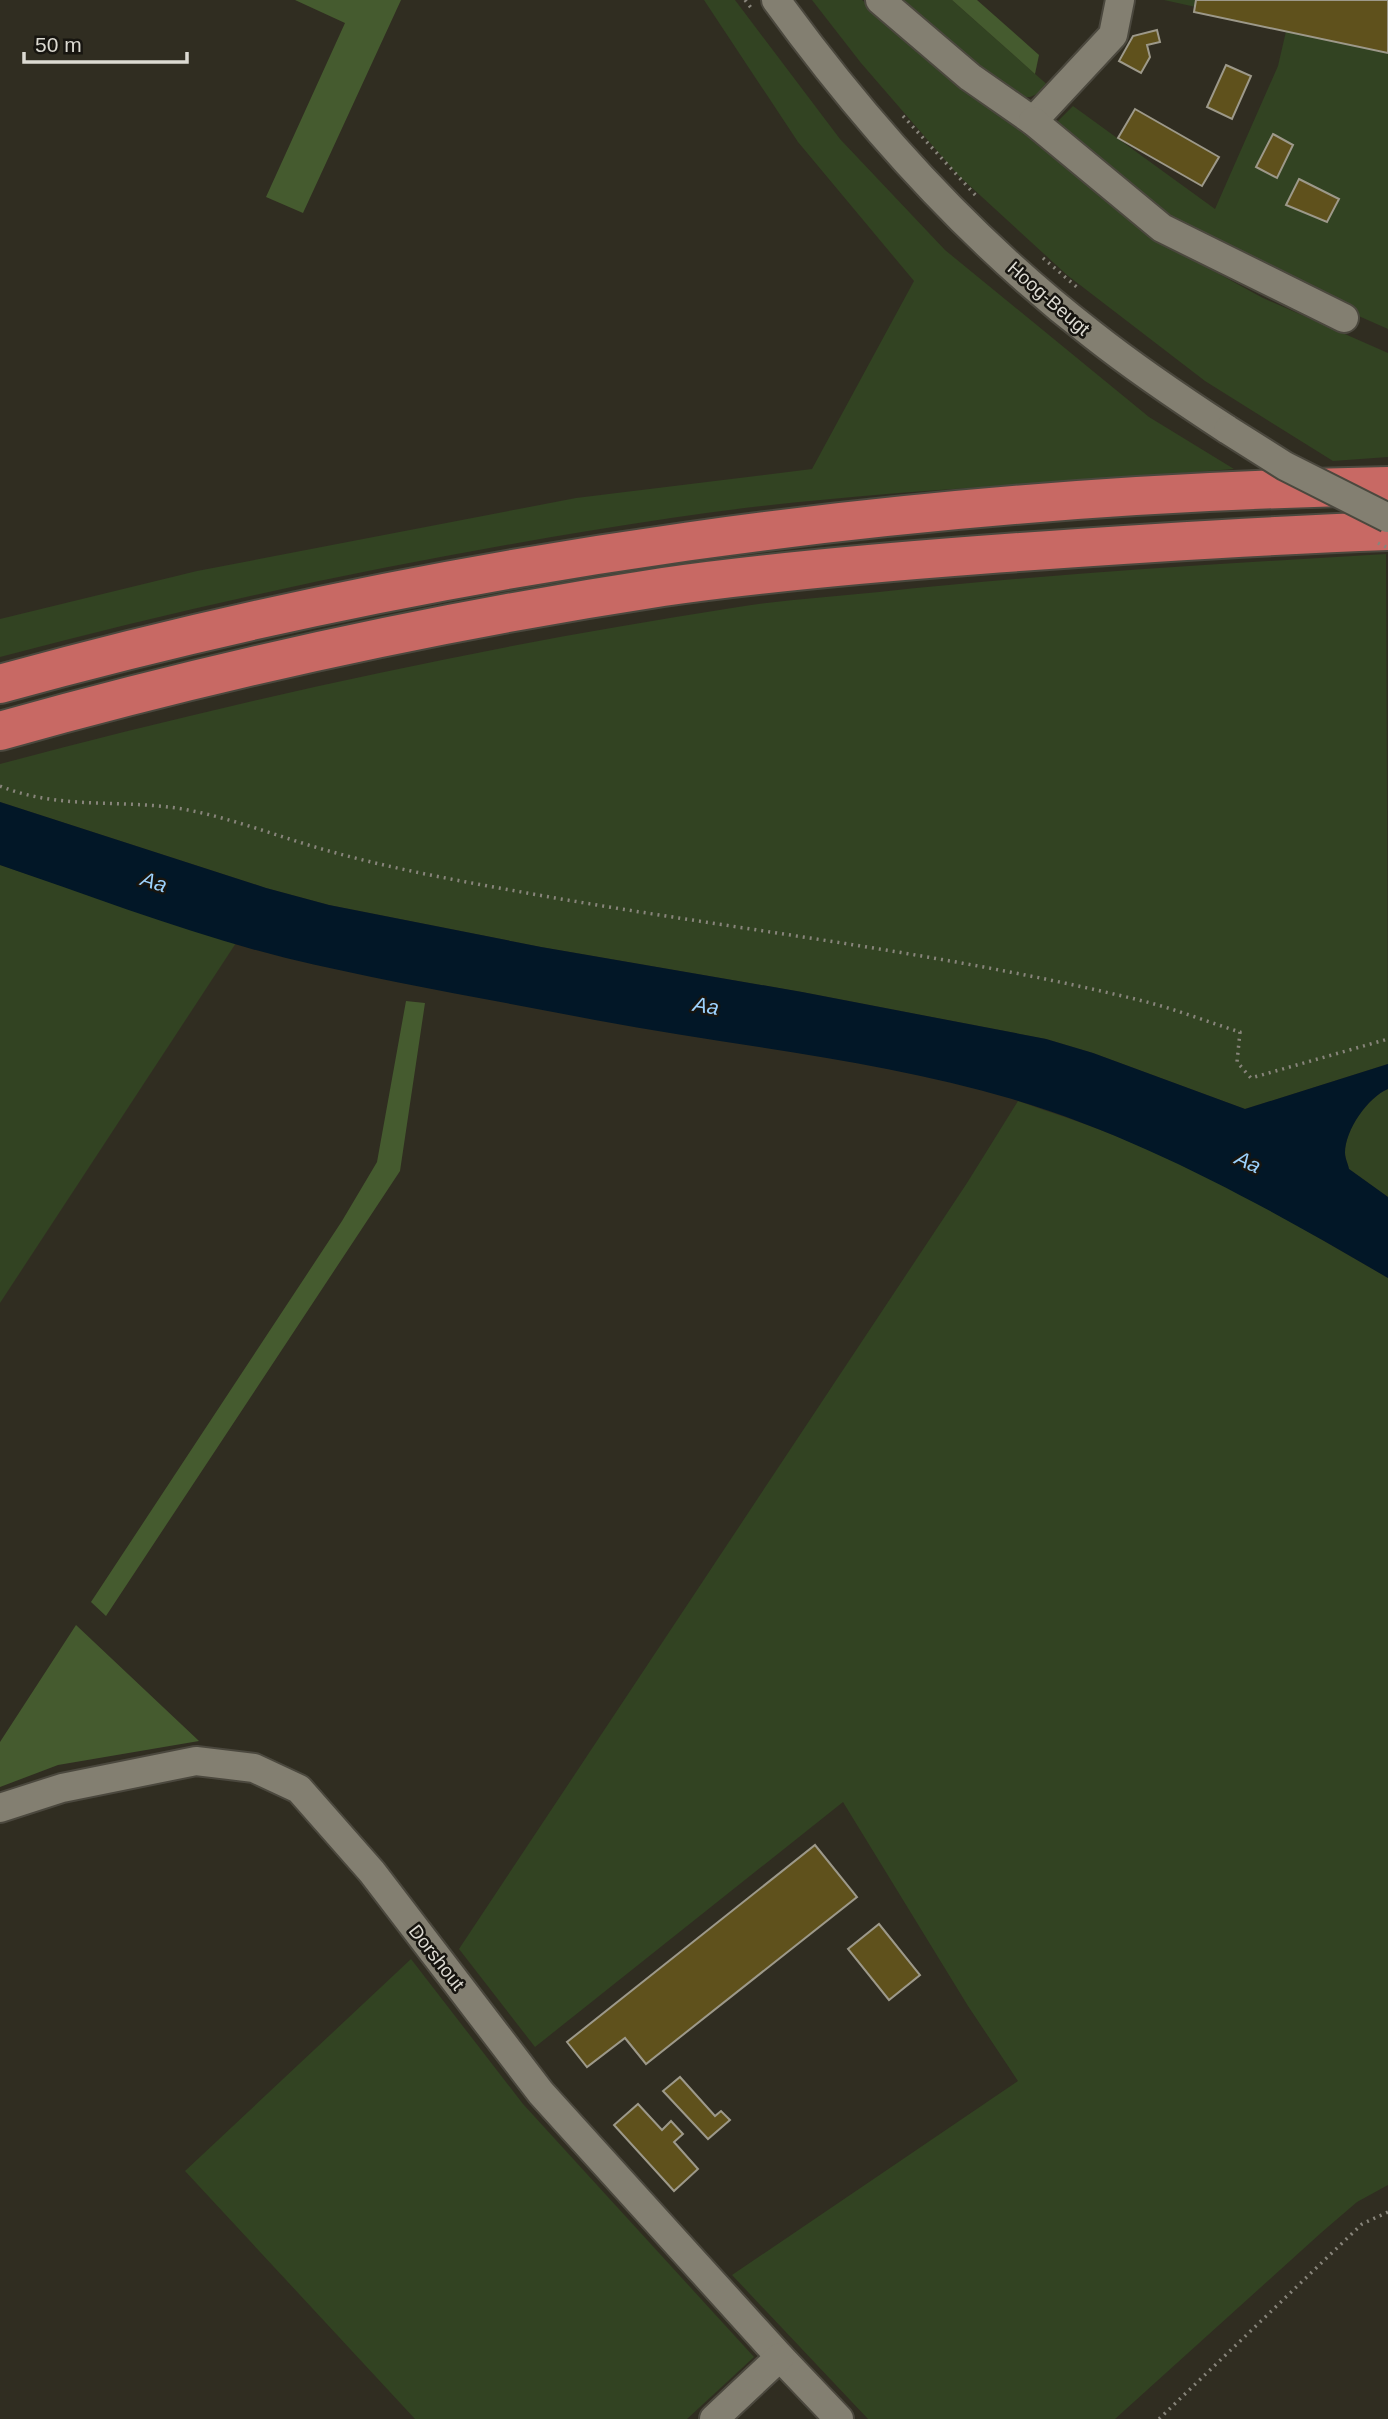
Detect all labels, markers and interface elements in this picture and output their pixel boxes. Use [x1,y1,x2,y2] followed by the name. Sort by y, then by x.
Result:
[24,21,187,65] scale bar
[35,33,82,56] text: 50 m
[1004,257,1094,340] street label: Hoog-Beugt
[136,866,170,896] water label: Aa
[689,992,721,1019] water label: Aa
[1230,1145,1265,1177] water label: Aa
[405,1920,469,1995] street label: Dorshout

